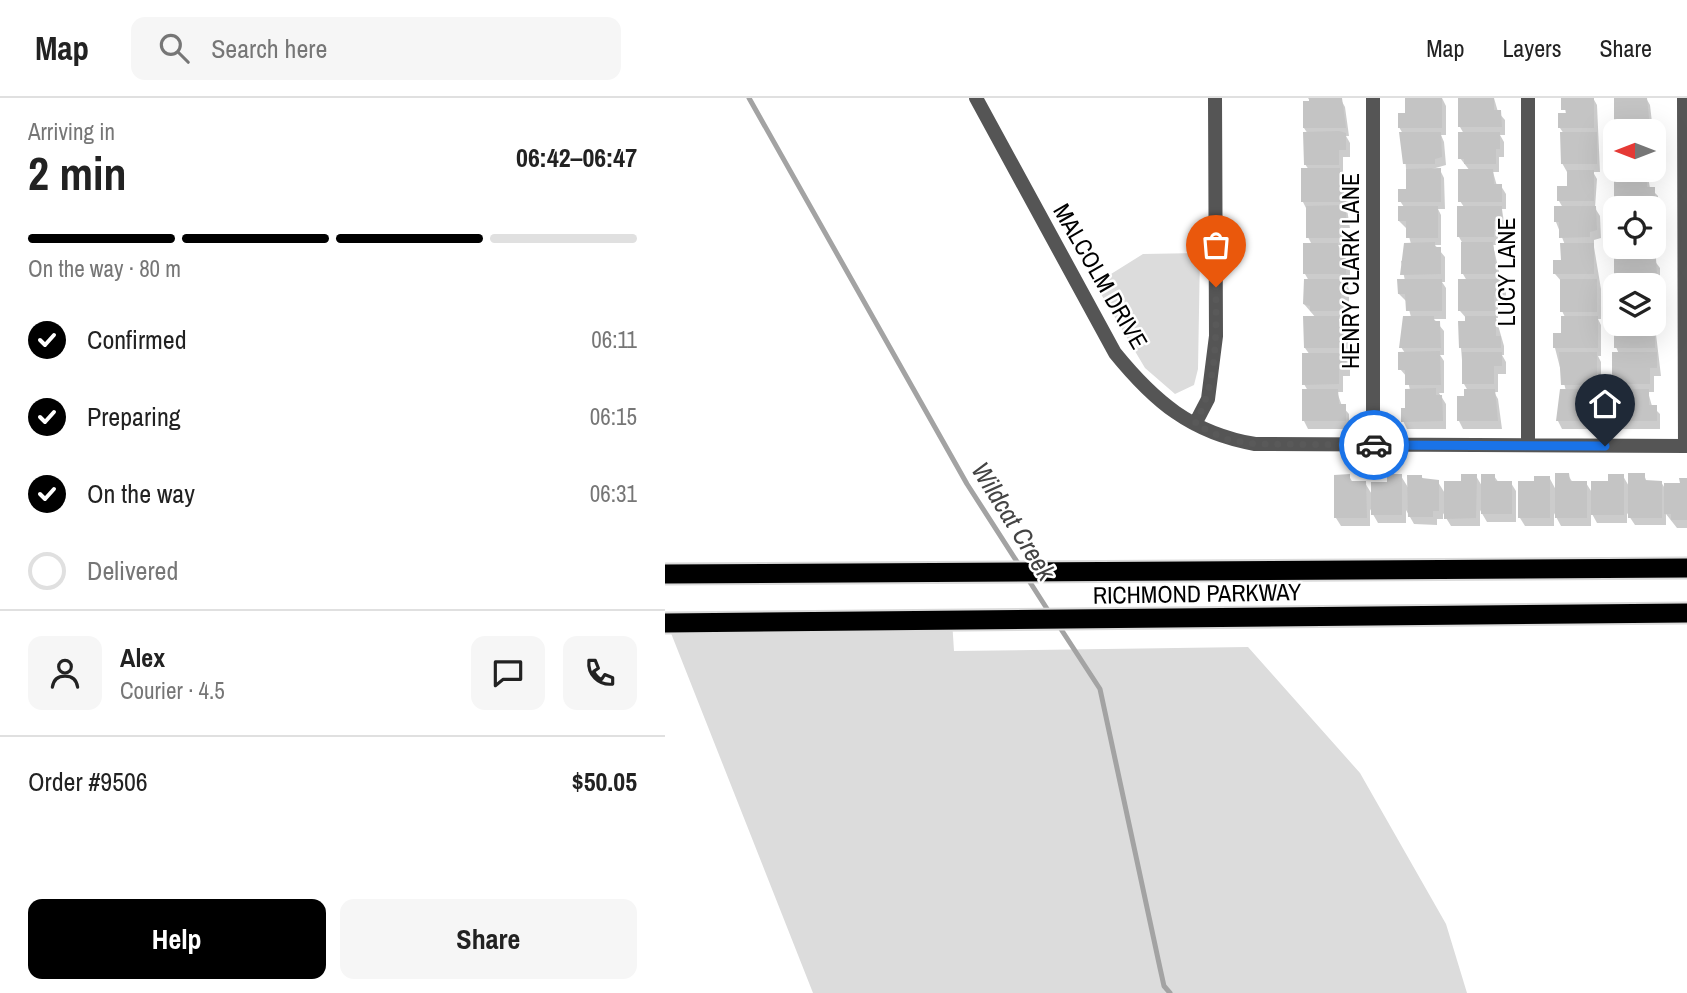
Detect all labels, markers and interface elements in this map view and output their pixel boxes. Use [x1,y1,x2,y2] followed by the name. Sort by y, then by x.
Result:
[131,17,621,80] search box
[35,26,89,70] text: Map
[155,29,193,67] icon: search
[211,31,327,66] text: Search here
[1426,32,1464,64] text: Map
[1502,32,1561,64] text: Layers
[1599,32,1652,64] text: Share
[28,116,115,147] text: Arriving in
[1603,119,1666,182] north arrow
[1603,119,1666,336] map controls
[516,140,637,175] text: 06:42–06:47
[28,142,127,204] text: 2 min
[1334,173,1366,369] street label: HENRY CLARK LANE
[1603,196,1666,259] button: locate
[1046,197,1156,355] street label: MALCOLM DRIVE
[1186,215,1246,287] pin
[1490,217,1522,327] street label: LUCY LANE
[1197,226,1235,264] icon: bag
[28,253,181,284] text: On the way · 80 m
[1603,273,1666,336] button: layers
[28,321,66,359] icon: check
[87,322,187,357] text: Confirmed
[591,324,637,355] text: 06:11
[1575,374,1635,446] pin
[1586,385,1624,423] icon: home
[28,398,66,436] icon: check
[87,399,181,434] text: Preparing
[590,401,637,432] text: 06:15
[1339,410,1409,480] courier
[1355,426,1393,464] icon: car
[964,455,1065,588] water label: Wildcat Creek
[28,475,66,513] icon: check
[87,476,195,511] text: On the way
[590,478,637,509] text: 06:31
[87,553,178,588] text: Delivered
[1092,575,1302,611] street label: RICHMOND PARKWAY
[28,636,102,710] button: person
[471,636,545,710] button: chat
[563,636,637,710] button: phone
[120,640,165,675] text: Alex
[120,675,225,706] text: Courier · 4.5
[28,764,148,799] text: Order #9506
[572,764,637,799] text: $50.05
[28,899,326,979] button: Help
[340,899,637,979] button: Share

